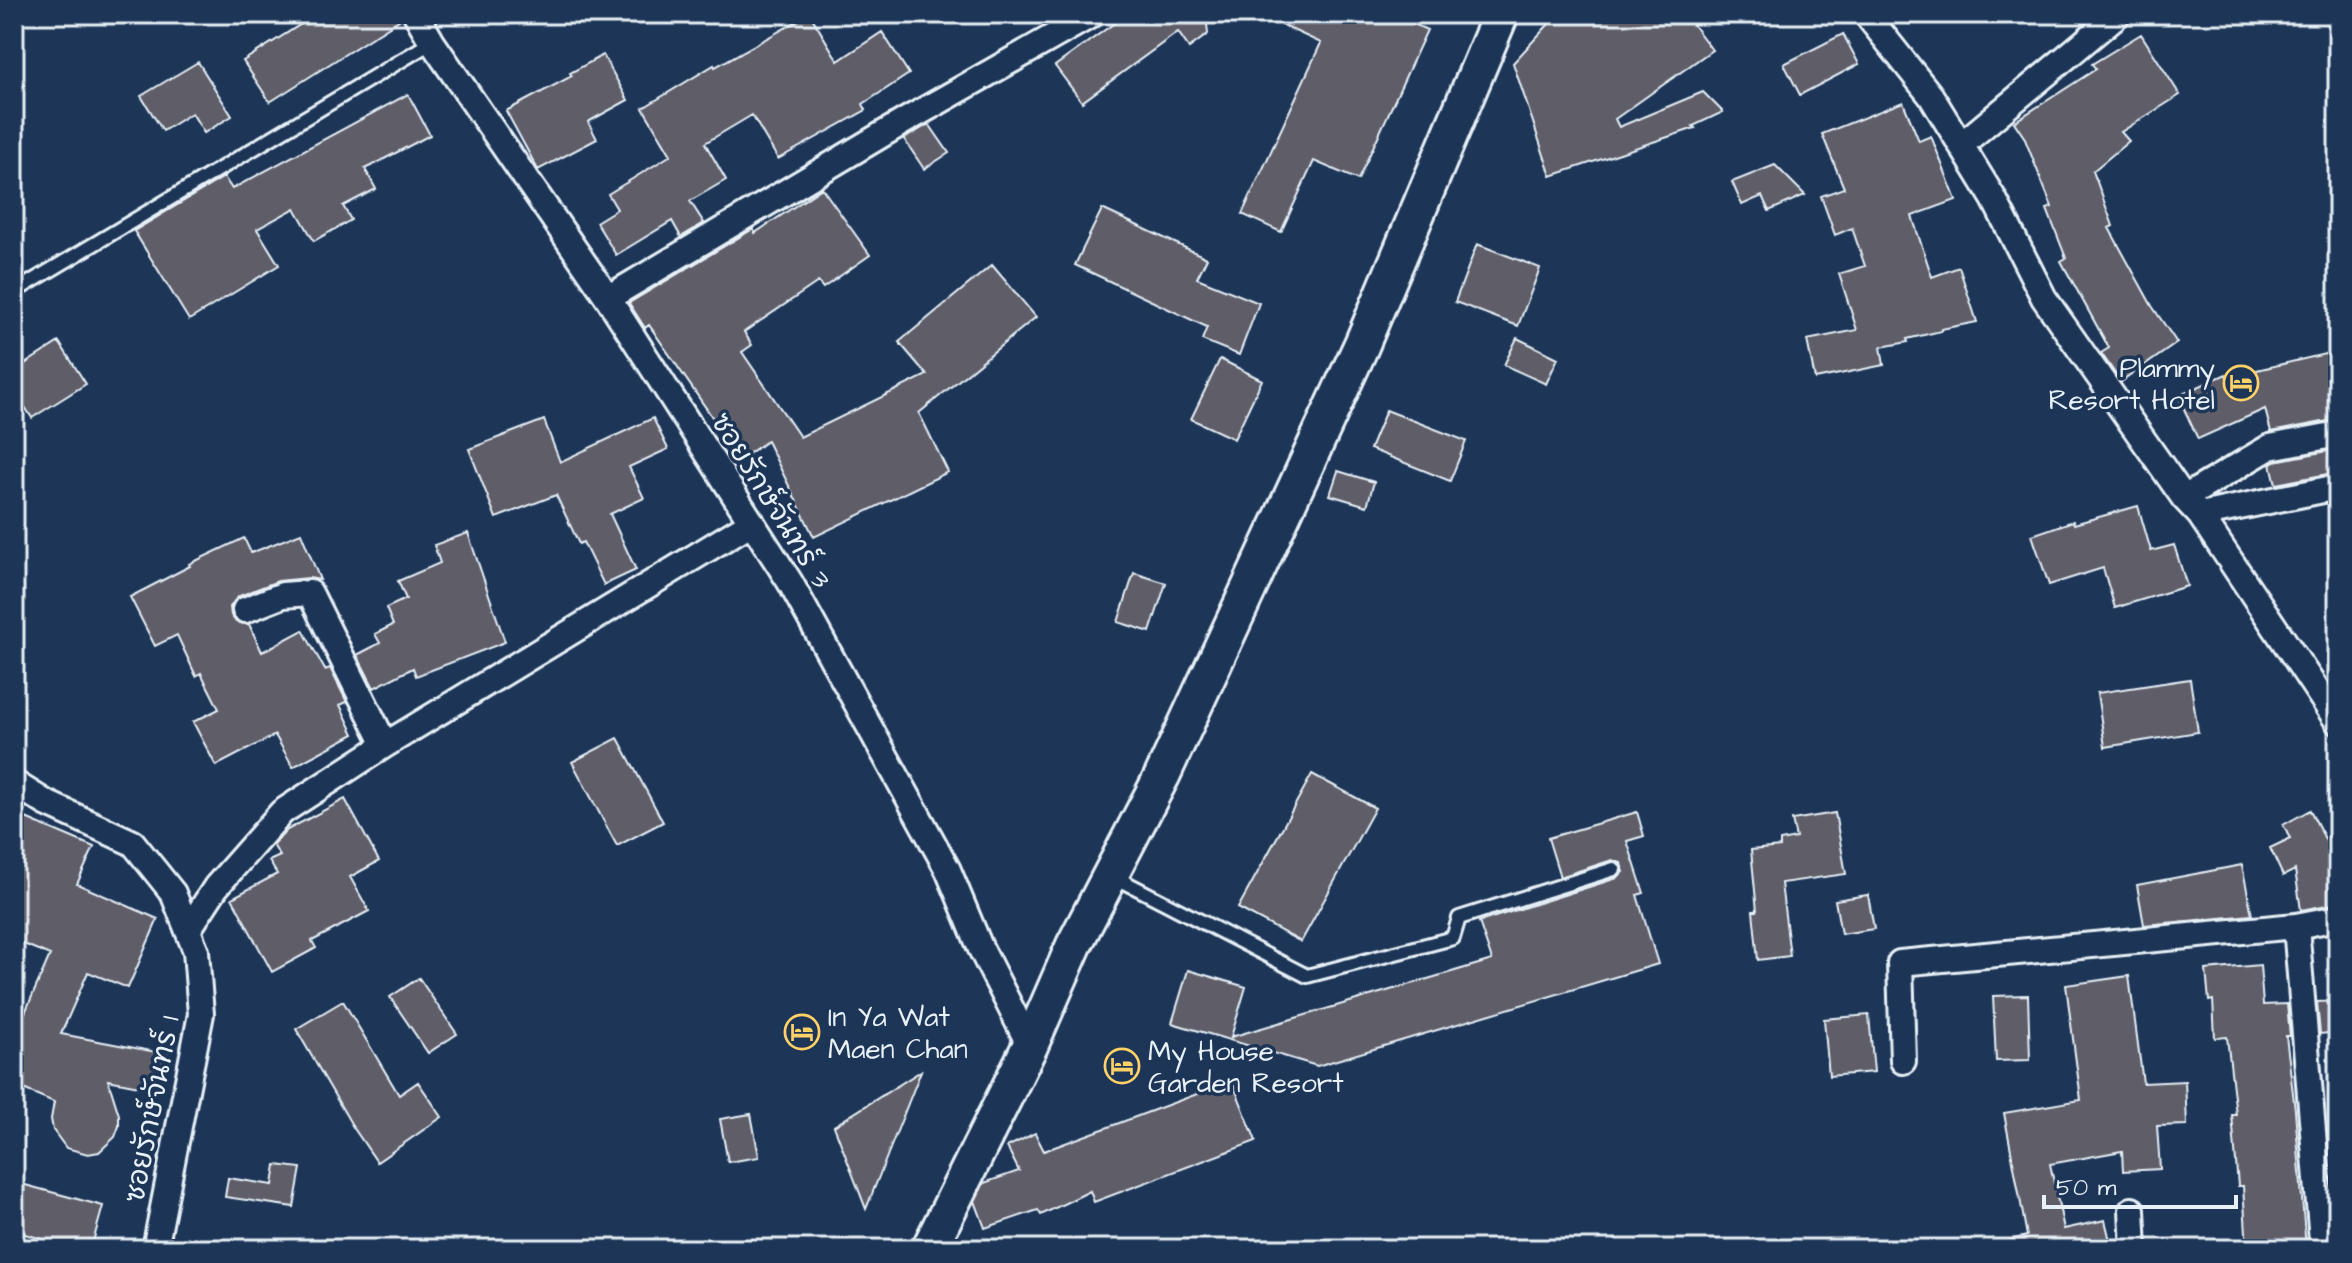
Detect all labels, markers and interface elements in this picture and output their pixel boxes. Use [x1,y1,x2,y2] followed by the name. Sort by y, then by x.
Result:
[2049,349,2215,420] place label: Plammy Resort Hotel
[2222,364,2260,402] hotel icon: Plammy Resort Hotel
[701,405,841,596] street label: ซอยรักษ์จันทร์ 3
[828,998,968,1069] place label: In Ya Wat Maen Chan
[114,1012,190,1206] street label: ซอยรักษ์จันทร์ 1
[783,1013,821,1051] hotel icon: In Ya Wat Maen Chan
[1148,1032,1344,1103] place label: My House Garden Resort
[1103,1047,1141,1085] hotel icon: My House Garden Resort
[2044,1159,2236,1209] scale bar
[2056,1171,2117,1205] text: 50 m

